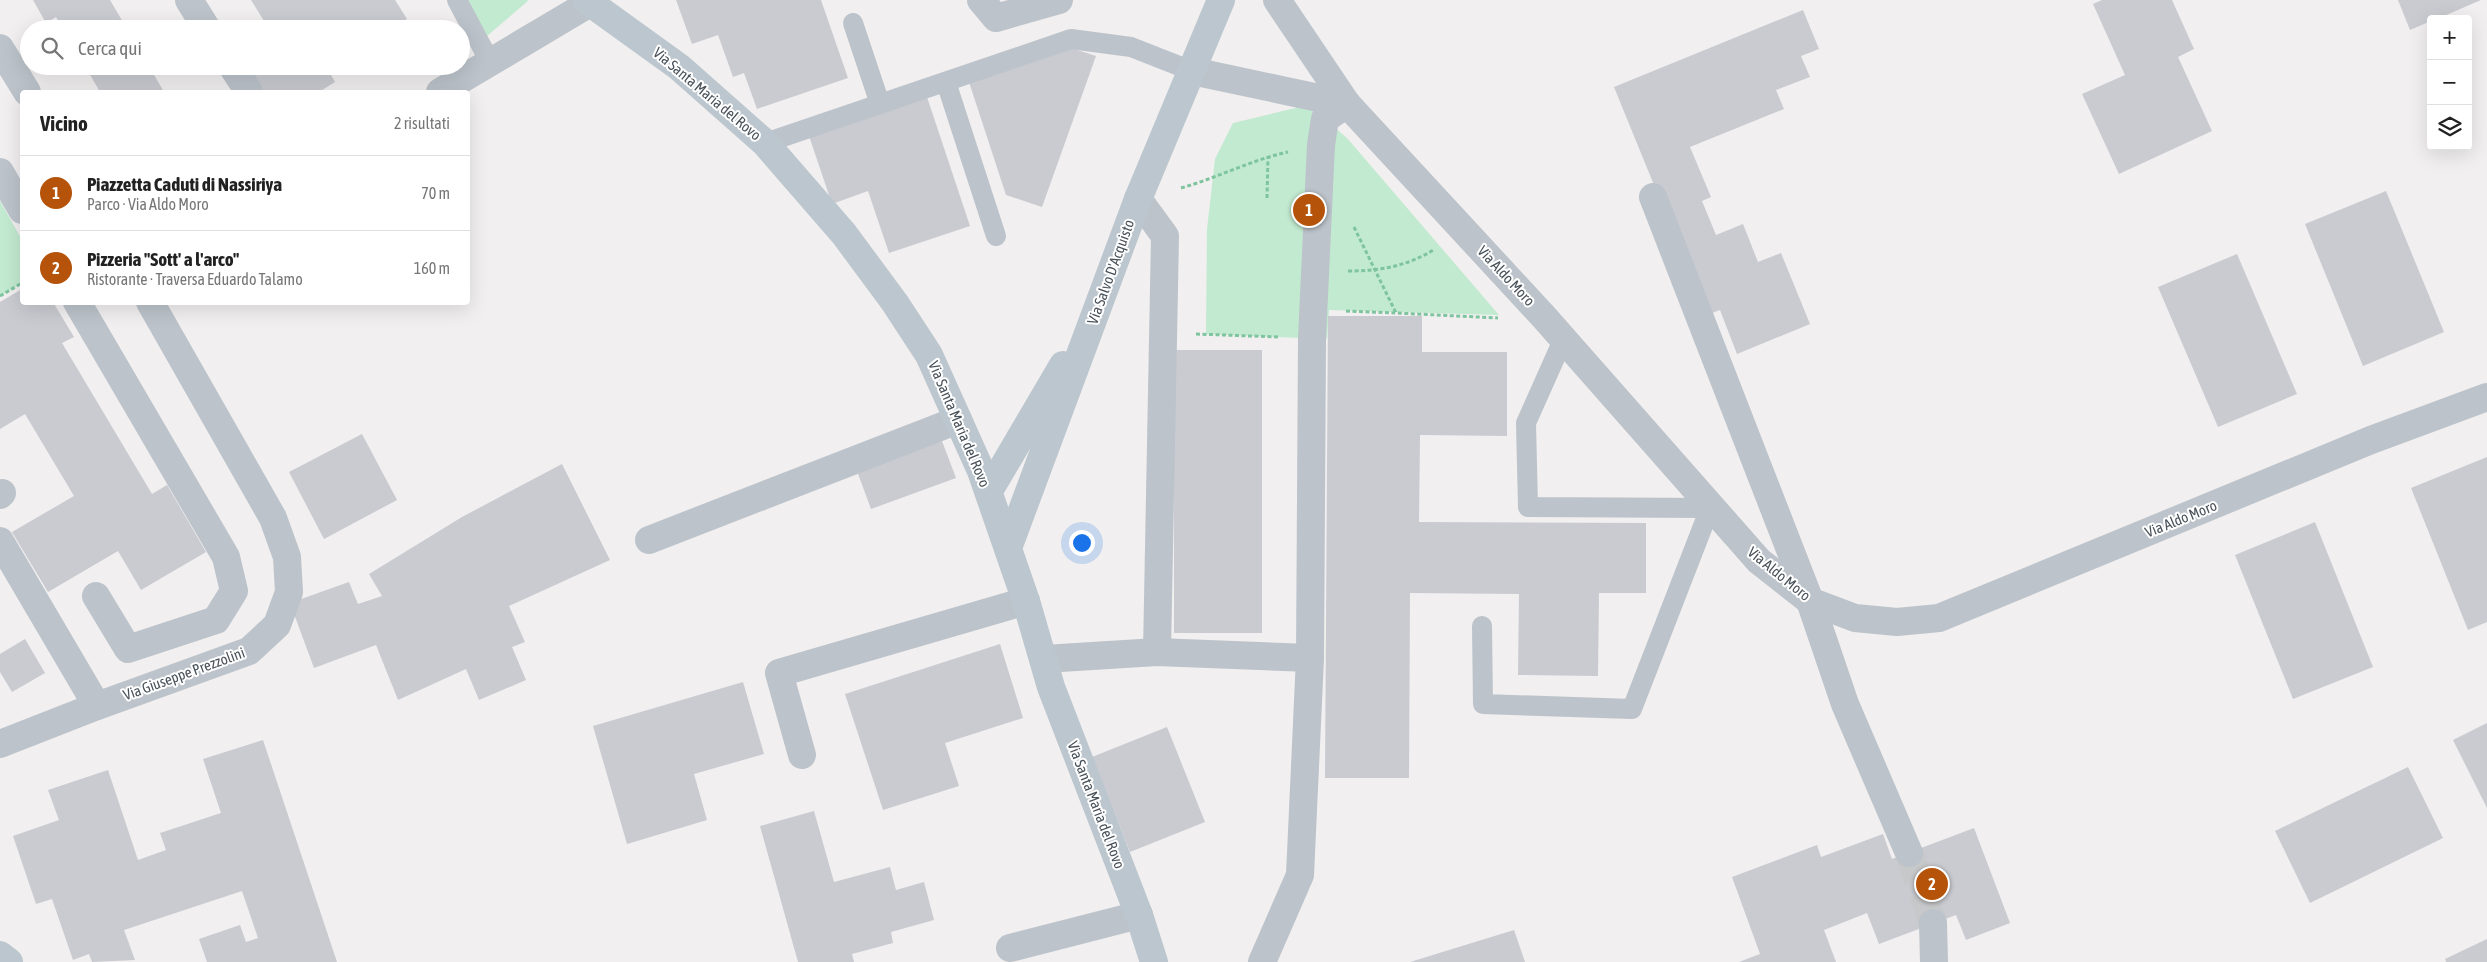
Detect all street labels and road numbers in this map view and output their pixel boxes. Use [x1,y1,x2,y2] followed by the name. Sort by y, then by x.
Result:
[650,44,765,144] street label: Via Santa Maria del Rovo
[1084,217,1137,326] street label: Via Salvo D'Acquisto
[1474,242,1538,309] street label: Via Aldo Moro
[925,358,994,489] street label: Via Santa Maria del Rovo
[2142,496,2219,541] street label: Via Aldo Moro
[1745,543,1814,604] street label: Via Aldo Moro
[121,644,247,703] street label: Via Giuseppe Prezzolini
[1064,739,1129,871] street label: Via Santa Maria del Rovo

